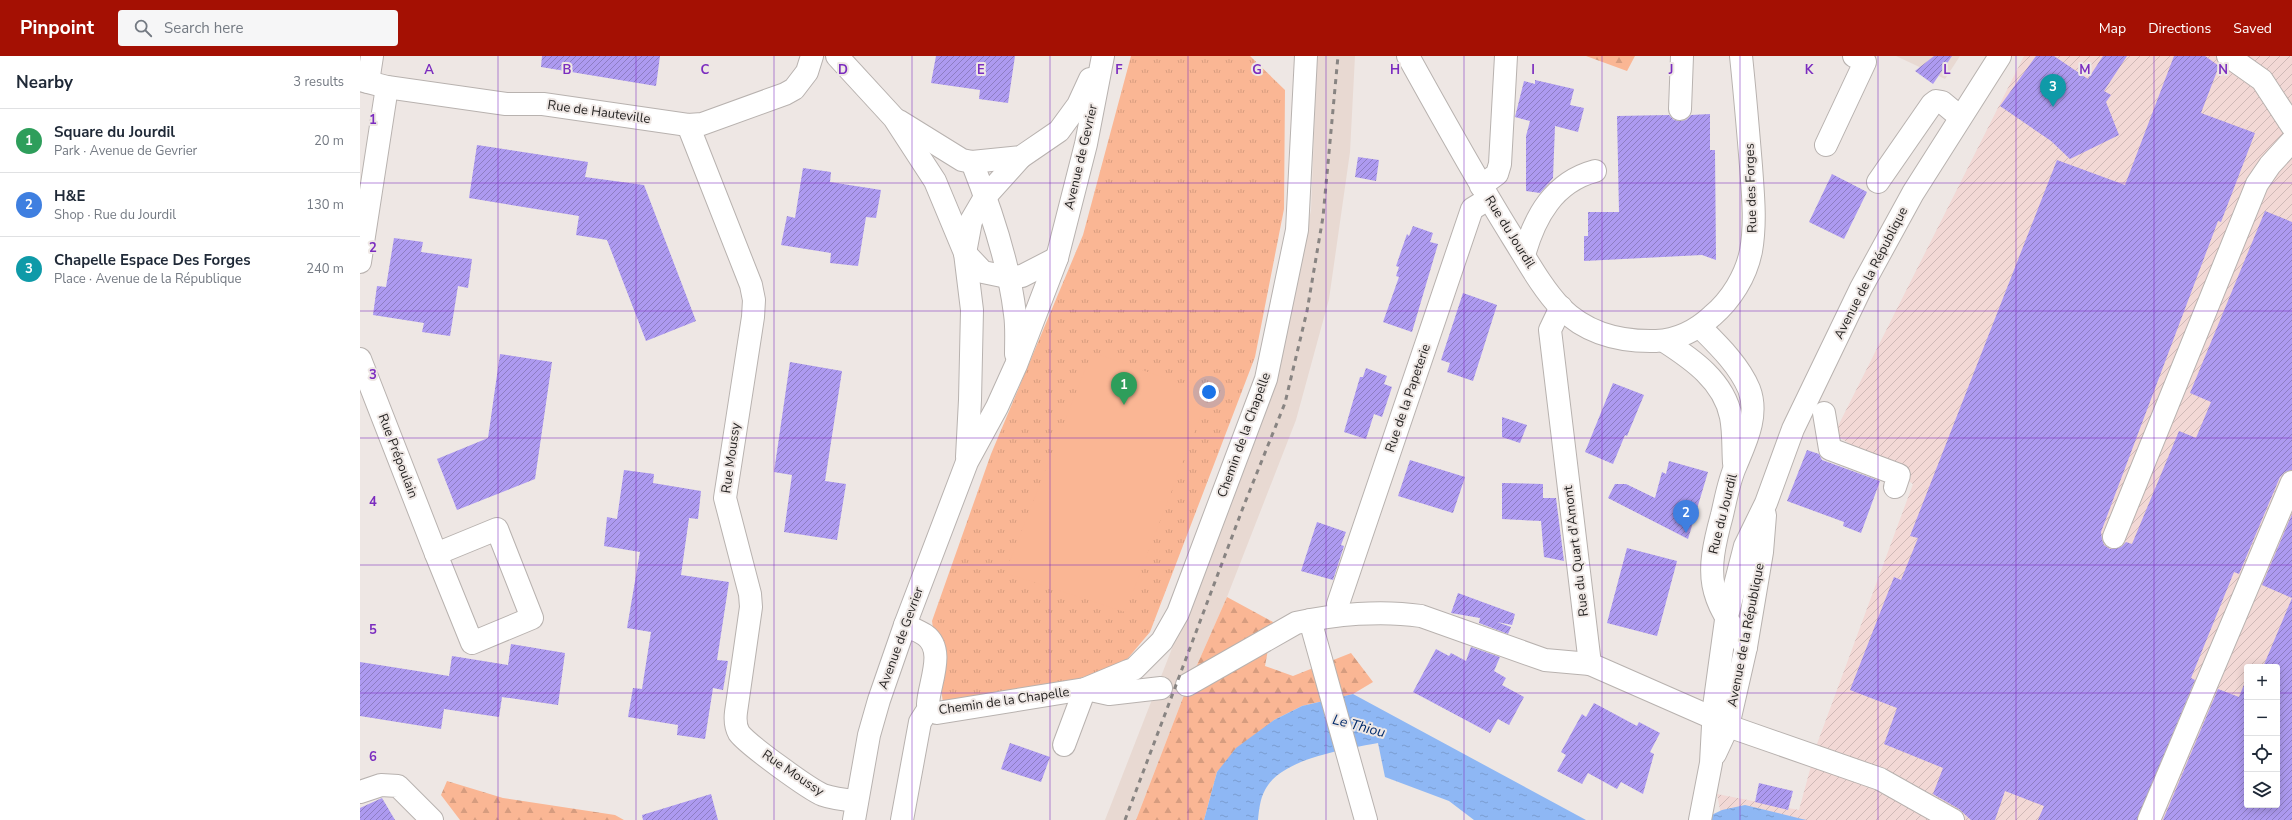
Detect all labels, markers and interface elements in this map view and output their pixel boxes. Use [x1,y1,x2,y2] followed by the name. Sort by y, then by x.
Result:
[118,10,398,46] search box
[20,15,94,41] text: Pinpoint
[132,17,154,39] icon: search
[164,18,243,38] text: Search here
[2099,19,2126,38] text: Map
[2148,19,2211,38] text: Directions
[2233,19,2272,38] text: Saved
[424,61,434,79] text: A
[563,61,572,79] text: B
[701,61,710,79] text: C
[838,61,848,79] text: D
[977,61,985,79] text: E
[1115,61,1123,79] text: F
[1252,61,1262,79] text: G
[1390,61,1400,79] text: H
[1531,61,1535,79] text: I
[1668,61,1673,79] text: J
[1805,61,1814,79] text: K
[1943,61,1951,79] text: L
[2079,61,2091,79] text: M
[2218,61,2228,79] text: N
[16,71,73,94] text: Nearby
[293,73,344,91] text: 3 results
[2040,74,2066,107] pin: 3
[546,96,652,128] street label: Rue de Hauteville
[1060,102,1102,211] street label: Avenue de Gevrier
[369,111,377,129] text: 1
[54,122,175,142] text: Square du Jourdil
[25,132,33,150] text: 1
[314,132,344,150] text: 20 m
[54,142,197,160] text: Park · Avenue de Gevrier
[1740,143,1762,233] street label: Rue des Forges
[54,186,85,206] text: H&E
[1481,192,1539,272] street label: Rue du Jourdil
[25,196,33,214] text: 2
[306,196,344,214] text: 130 m
[1830,204,1912,342] street label: Avenue de la République
[54,206,176,224] text: Shop · Rue du Jourdil
[369,239,377,257] text: 2
[54,250,251,270] text: Chapelle Espace Des Forges
[25,260,33,278] text: 3
[306,260,344,278] text: 240 m
[54,270,241,288] text: Place · Avenue de la République
[1381,341,1435,455] street label: Rue de la Papeterie
[369,366,377,384] text: 3
[1213,370,1275,500] street label: Chemin de la Chapelle
[1111,372,1137,405] pin: 1
[1199,382,1219,402] your location
[374,411,422,501] street label: Rue Prépoulain
[717,421,745,494] street label: Rue Moussy
[1704,472,1742,556] street label: Rue du Jourdil
[1559,484,1593,617] street label: Rue du Quart d'Amont
[369,493,377,511] text: 4
[1673,500,1699,533] pin: 2
[1723,562,1769,708] street label: Avenue de la République
[874,584,928,692] street label: Avenue de Gevrier
[369,621,377,639] text: 5
[2244,664,2280,808] map controls
[2244,664,2280,700] button: +
[937,683,1071,719] street label: Chemin de la Chapelle
[2244,700,2280,736] button: −
[1331,710,1388,742] water label: Le Thiou
[2244,736,2280,772] button: locate
[759,746,828,800] street label: Rue Moussy
[369,748,377,766] text: 6
[2244,772,2280,808] button: layers

